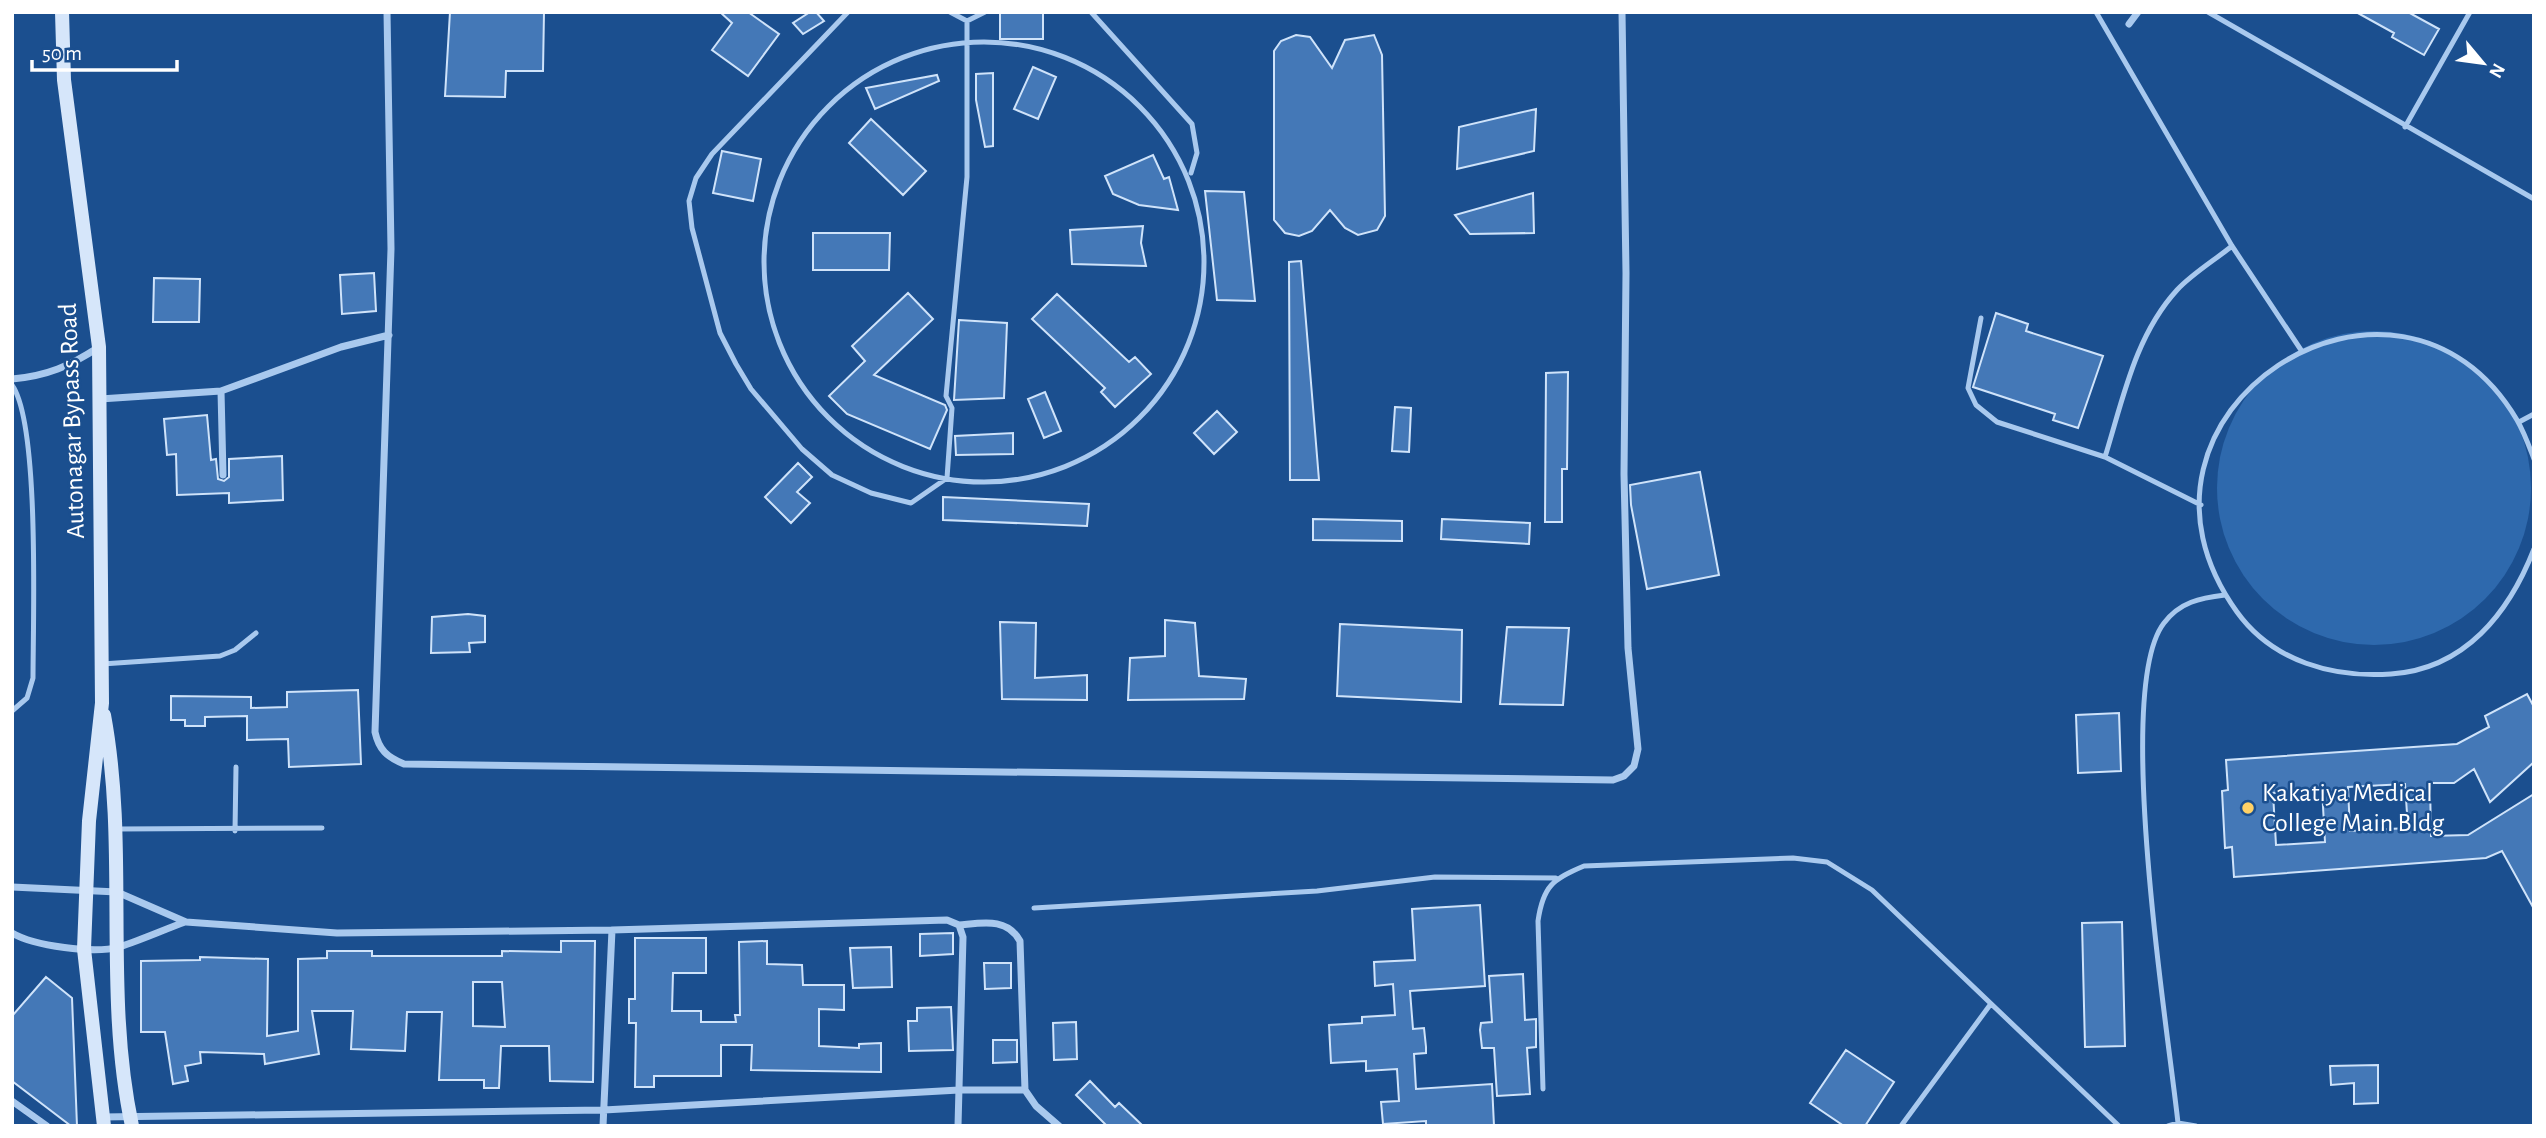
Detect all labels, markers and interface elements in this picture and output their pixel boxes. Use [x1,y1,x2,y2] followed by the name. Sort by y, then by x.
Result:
[32,28,177,72] scale bar
[2448,28,2518,98] north arrow
[42,43,82,64] text: 50 m
[2485,60,2508,81] text: N
[55,303,89,539] street label: Autonagar Bypass Road
[2262,780,2444,836] place label: Kakatiya Medical College Main Bldg
[2240,800,2256,816] marker: Kakatiya Medical College Main Bldg

